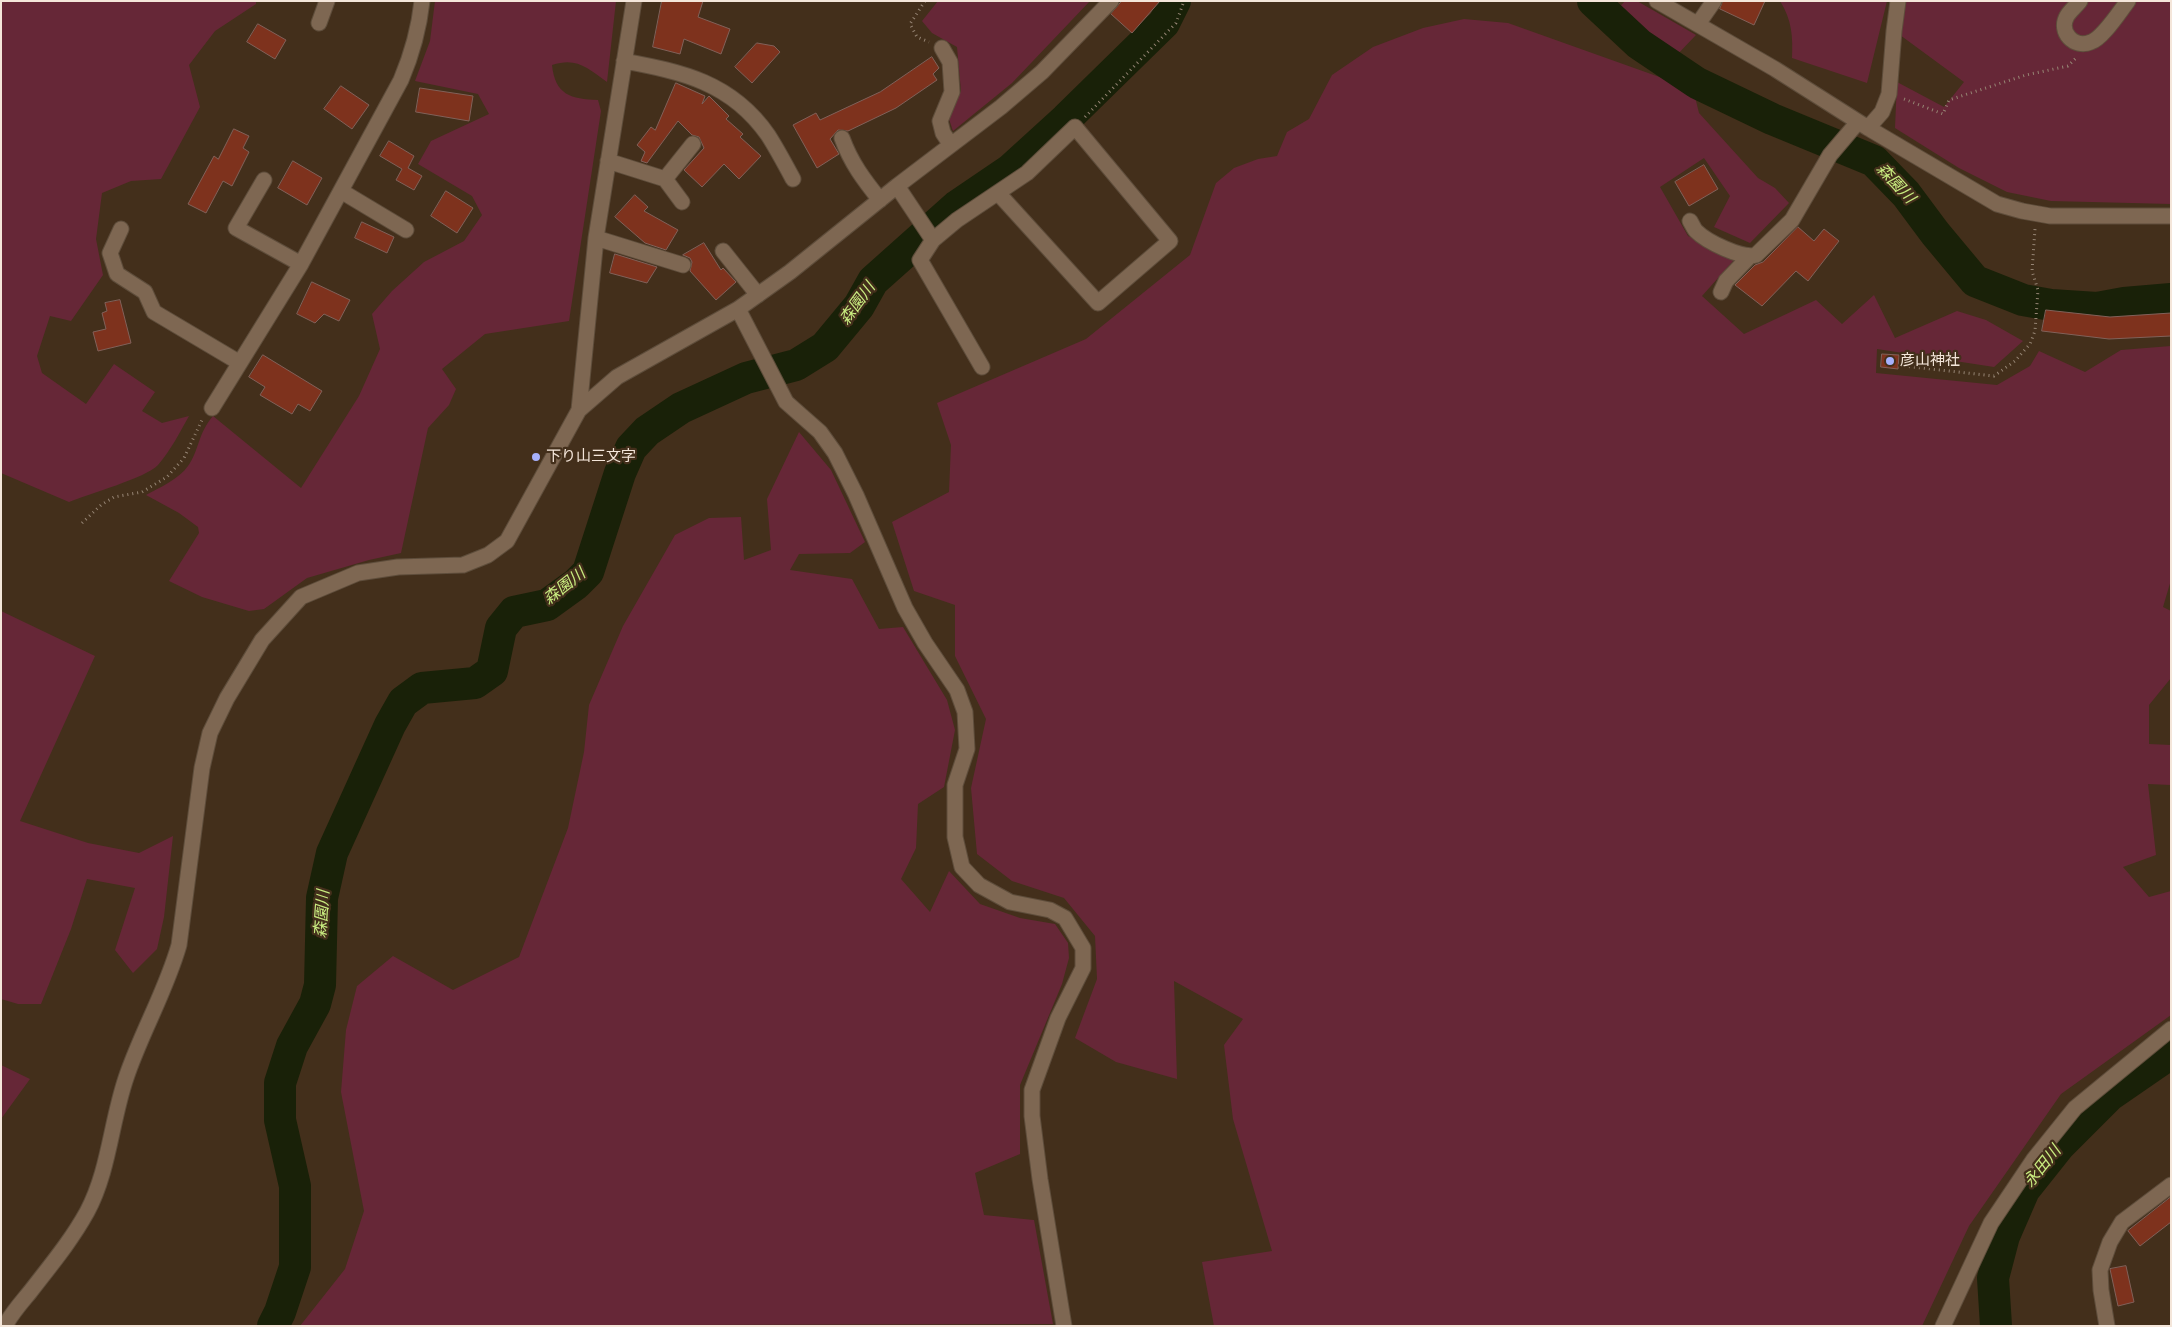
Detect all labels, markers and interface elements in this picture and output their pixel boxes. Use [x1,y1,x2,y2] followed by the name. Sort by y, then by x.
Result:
[1872,160,1918,208] water label: 森園川
[836,279,880,329] water label: 森園川
[1900,352,1960,370] place label: 彦山神社
[1884,355,1896,367] marker: 彦山神社
[546,448,636,466] place label: 下り山三文字
[530,451,542,463] marker: 下り山三文字
[540,565,590,609] water label: 森園川
[312,889,334,939] water label: 森園川
[2020,1142,2066,1192] water label: 永田川

